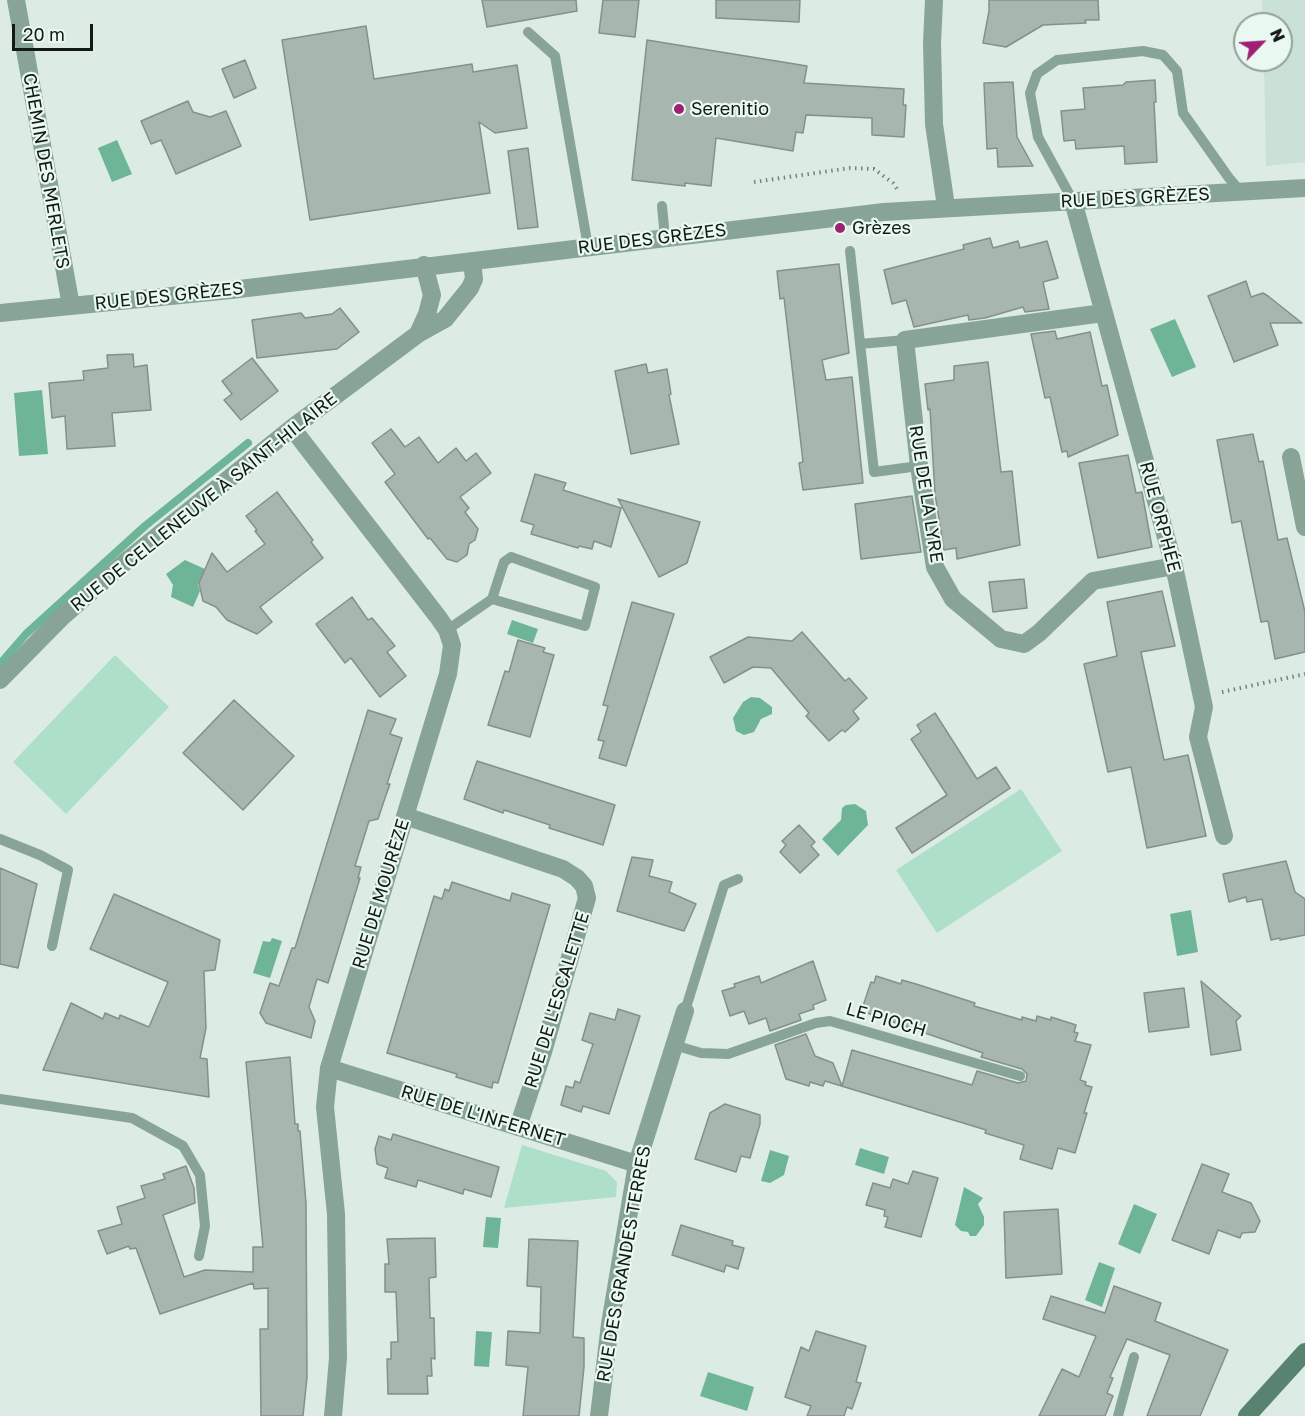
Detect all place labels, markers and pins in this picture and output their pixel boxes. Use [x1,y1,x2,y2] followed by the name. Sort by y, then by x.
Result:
[691,98,769,120] place label: Serenitio
[672,102,686,116] marker: Serenitio
[852,217,911,239] place label: Grèzes
[833,221,847,235] marker: Grèzes

